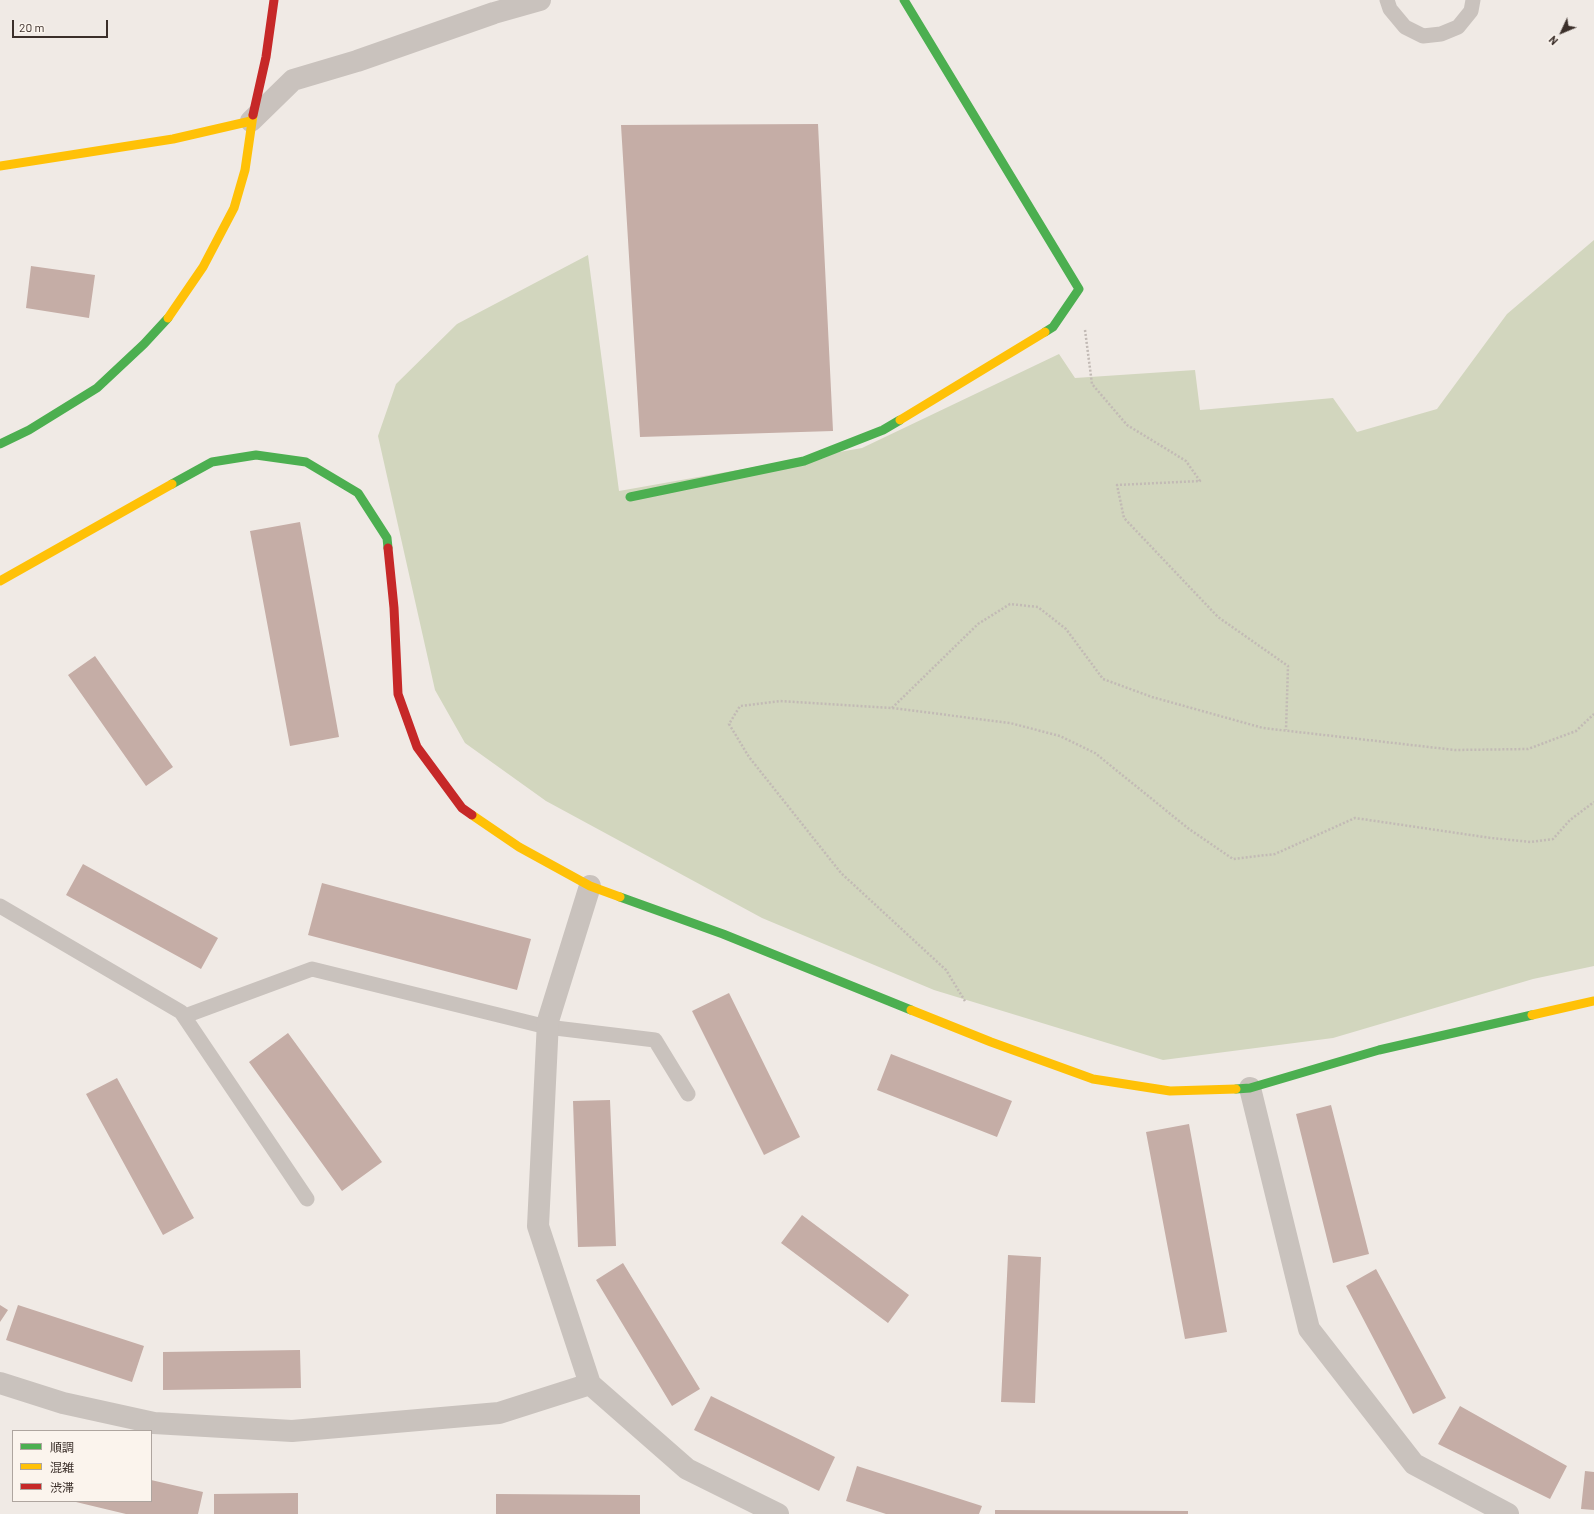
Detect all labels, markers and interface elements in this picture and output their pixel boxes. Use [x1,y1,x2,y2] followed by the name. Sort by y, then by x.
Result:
[14,12,110,38] scale bar
[1542,12,1582,52] north arrow
[19,20,45,34] text: 20 m
[1546,34,1560,48] text: N
[12,1430,152,1502] legend
[50,1440,74,1454] text: 順調
[50,1460,74,1474] text: 混雑
[50,1480,74,1494] text: 渋滞

